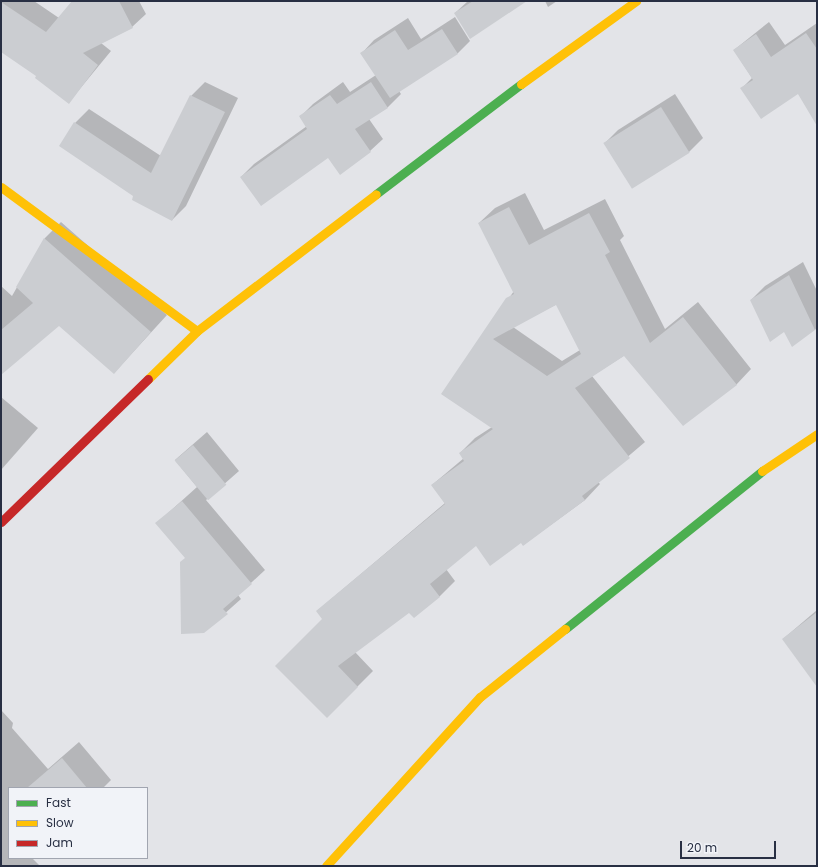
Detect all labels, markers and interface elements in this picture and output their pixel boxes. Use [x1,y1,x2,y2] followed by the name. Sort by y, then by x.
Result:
[8,787,148,859] legend
[46,794,71,811] text: Fast
[46,814,74,831] text: Slow
[682,833,778,859] scale bar
[46,834,73,851] text: Jam
[687,839,717,856] text: 20 m

